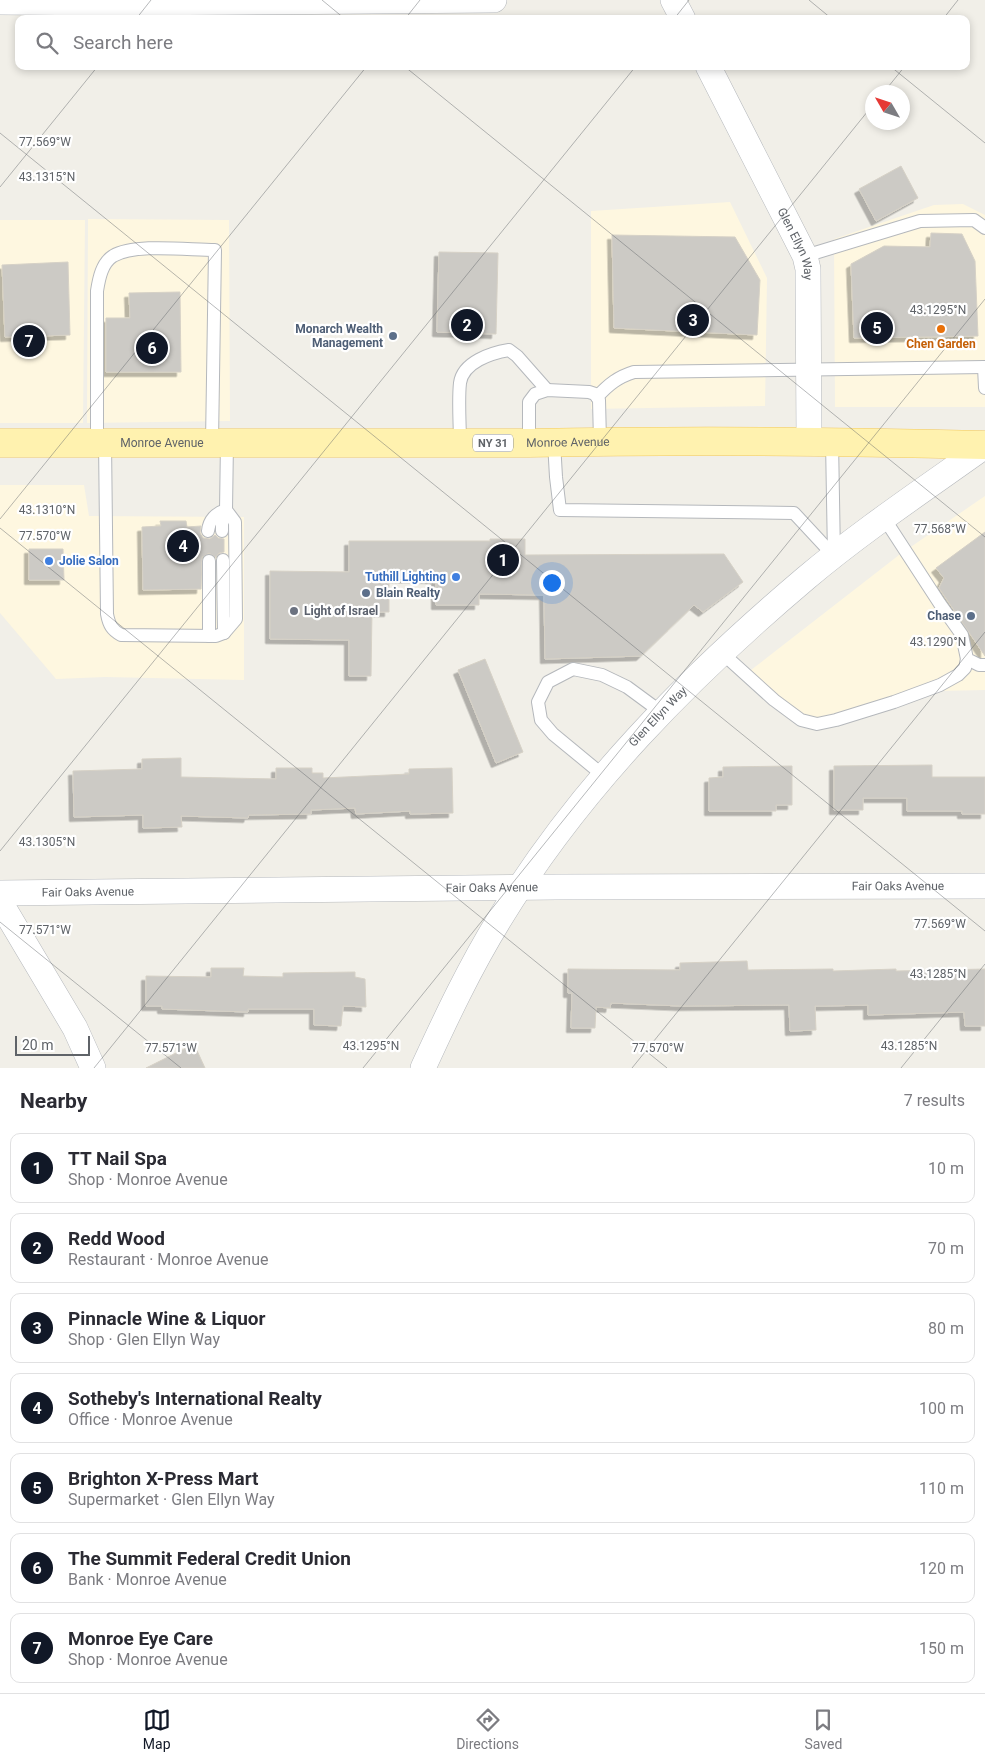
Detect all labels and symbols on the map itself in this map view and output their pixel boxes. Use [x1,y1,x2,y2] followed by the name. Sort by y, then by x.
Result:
[865,85,910,130] north arrow
[19,135,71,149] text: 77.569°W
[19,170,75,184] text: 43.1315°N
[775,205,815,281] street label: Glen Ellyn Way
[677,301,709,339] pin: 3
[910,303,966,317] text: 43.1295°N
[451,306,483,344] pin: 2
[861,309,893,347] pin: 5
[13,322,45,360] pin: 7
[295,322,383,350] place label: Monarch Wealth Management
[935,323,947,335] marker: Chen Garden
[136,329,168,367] pin: 6
[387,330,399,342] marker: Monarch Wealth Management
[906,337,976,351] place label: Chen Garden
[473,434,513,452] road number: NY 31
[526,435,610,450] street label: Monroe Avenue
[120,436,204,450] street label: Monroe Avenue
[19,503,75,517] text: 43.1310°N
[914,522,966,536] text: 77.568°W
[167,527,199,565] pin: 4
[19,529,71,543] text: 77.570°W
[487,541,519,579] pin: 1
[59,554,119,568] place label: Jolie Salon
[43,555,55,567] marker: Jolie Salon
[365,570,446,584] place label: Tuthill Lighting
[539,570,565,596] your location
[450,571,462,583] marker: Tuthill Lighting
[376,586,441,600] place label: Blain Realty
[360,587,372,599] marker: Blain Realty
[304,604,378,618] place label: Light of Israel
[288,605,300,617] marker: Light of Israel
[927,609,962,623] place label: Chase
[965,610,977,622] marker: Chase
[910,635,966,649] text: 43.1290°N
[626,684,690,750] street label: Glen Ellyn Way
[19,835,75,849] text: 43.1305°N
[852,879,944,893] street label: Fair Oaks Avenue
[446,880,538,895] street label: Fair Oaks Avenue
[42,885,134,900] street label: Fair Oaks Avenue
[914,917,966,931] text: 77.569°W
[19,923,71,937] text: 77.571°W
[910,967,966,981] text: 43.1285°N
[15,1033,90,1056] scale bar
[343,1039,399,1053] text: 43.1295°N
[881,1039,937,1053] text: 43.1285°N
[145,1041,197,1055] text: 77.571°W
[632,1041,684,1055] text: 77.570°W

